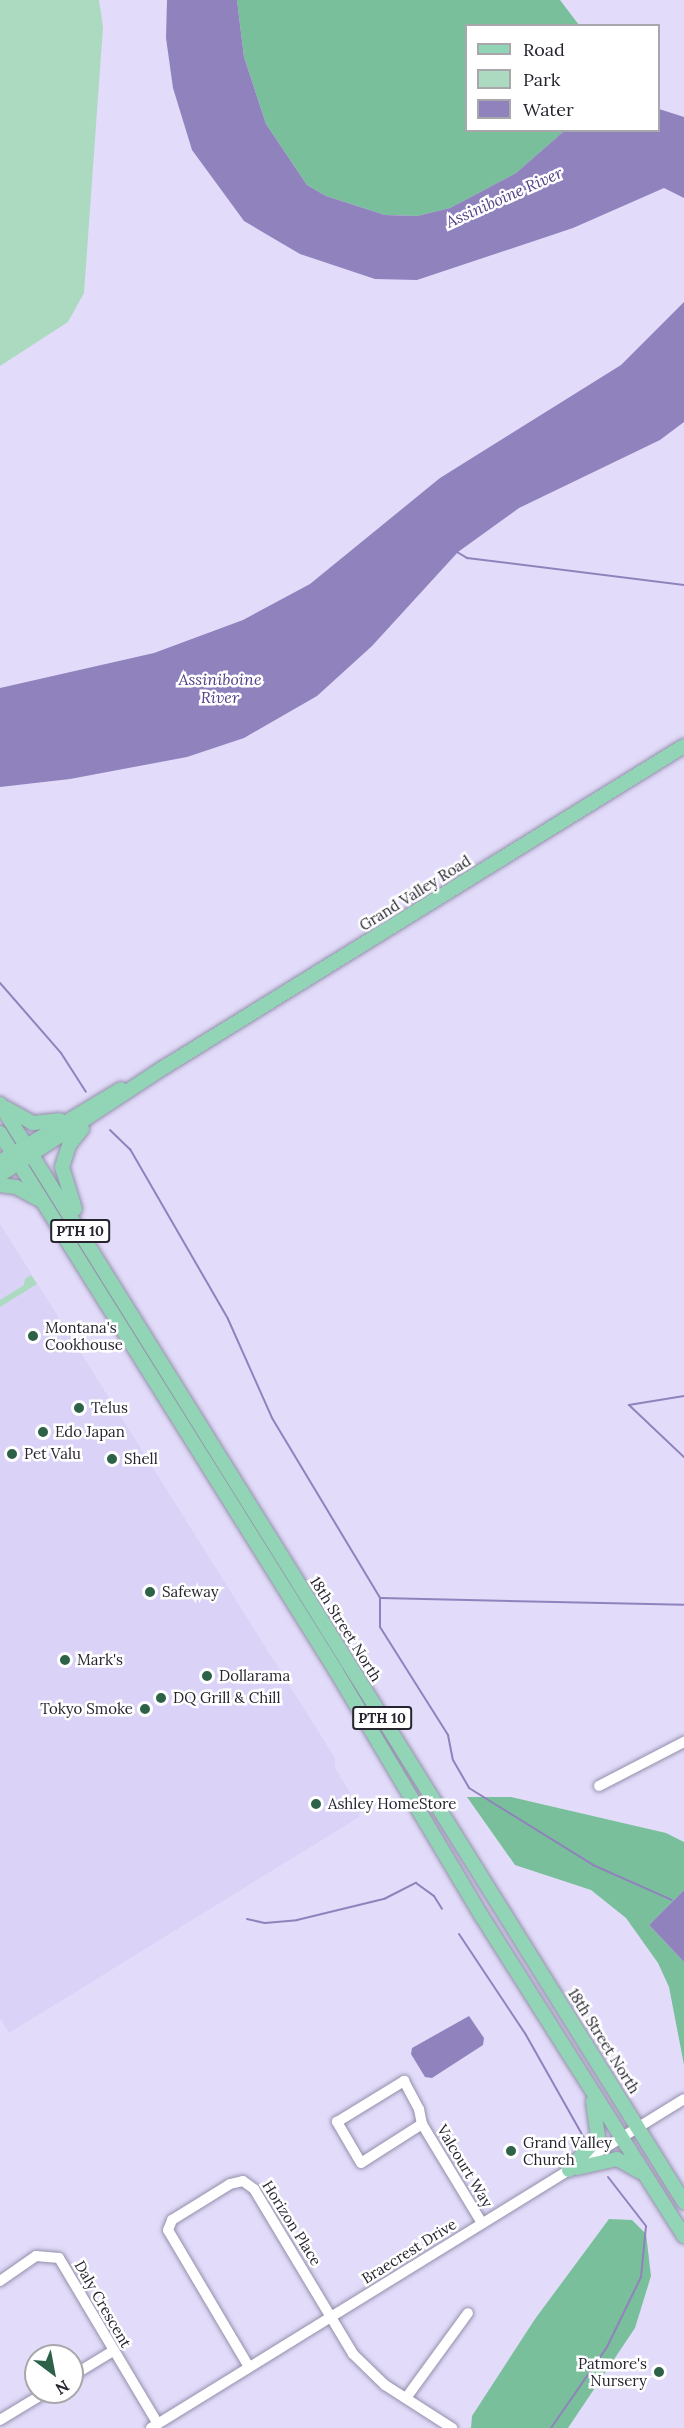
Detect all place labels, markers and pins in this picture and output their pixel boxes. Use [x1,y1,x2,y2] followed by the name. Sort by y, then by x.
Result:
[45,1318,123,1353] place label: Montana's Cookhouse
[26,1329,40,1343] marker: Montana's Cookhouse
[91,1399,128,1417] place label: Telus
[72,1401,86,1415] marker: Telus
[55,1423,125,1441] place label: Edo Japan
[36,1425,50,1439] marker: Edo Japan
[24,1445,81,1463] place label: Pet Valu
[5,1447,19,1461] marker: Pet Valu
[124,1450,158,1468] place label: Shell
[105,1452,119,1466] marker: Shell
[162,1583,219,1601] place label: Safeway
[143,1585,157,1599] marker: Safeway
[77,1651,123,1669] place label: Mark's
[58,1653,72,1667] marker: Mark's
[219,1667,290,1685] place label: Dollarama
[200,1669,214,1683] marker: Dollarama
[173,1689,281,1707] place label: DQ Grill & Chill
[154,1691,168,1705] marker: DQ Grill & Chill
[40,1700,133,1718] place label: Tokyo Smoke
[138,1702,152,1716] marker: Tokyo Smoke
[328,1795,456,1813] place label: Ashley HomeStore
[309,1797,323,1811] marker: Ashley HomeStore
[523,2133,612,2168] place label: Grand Valley Church
[504,2144,518,2158] marker: Grand Valley Church
[578,2354,647,2389] place label: Patmore's Nursery
[652,2365,666,2379] marker: Patmore's Nursery

